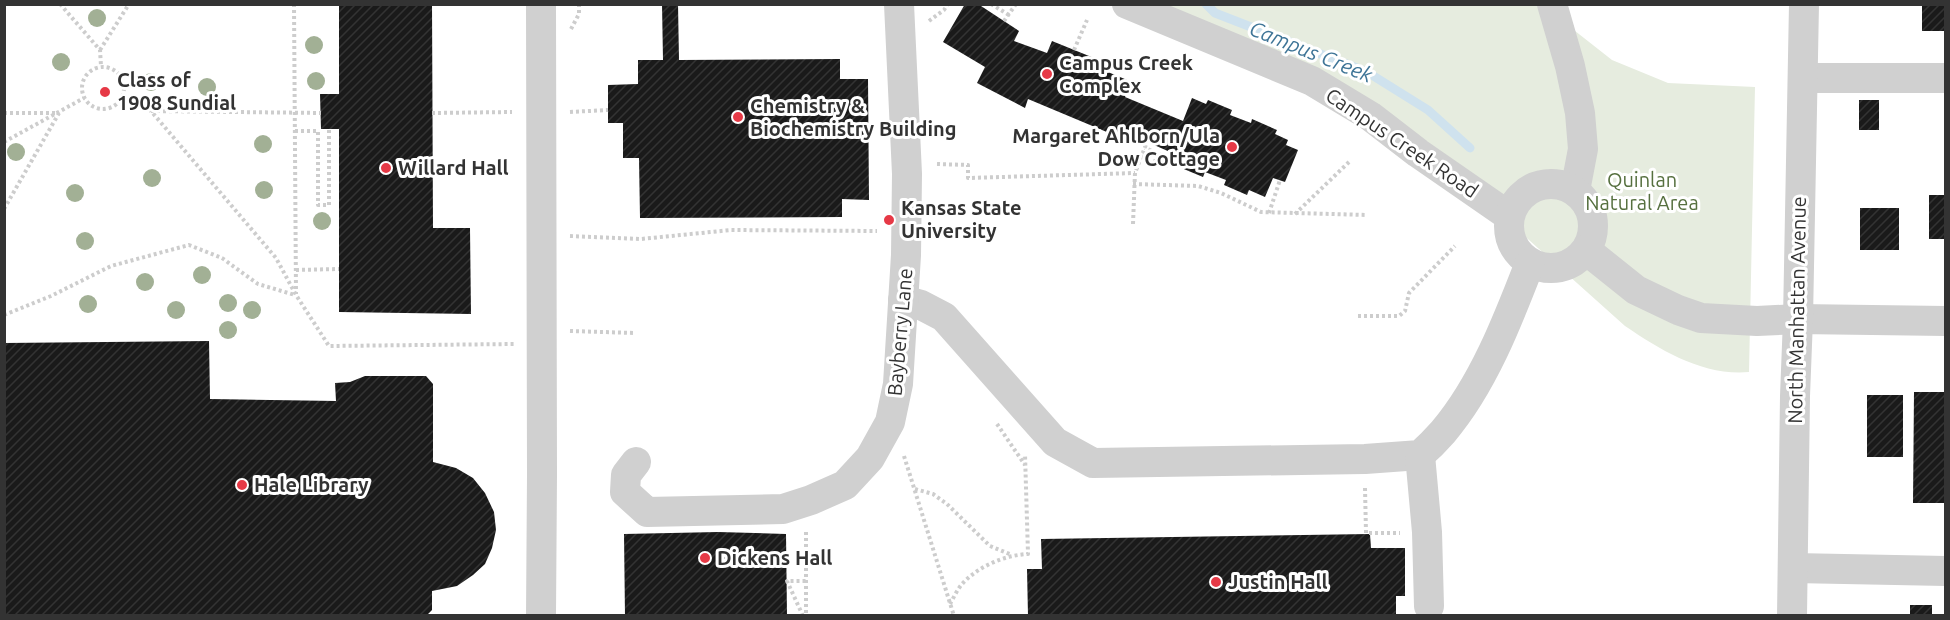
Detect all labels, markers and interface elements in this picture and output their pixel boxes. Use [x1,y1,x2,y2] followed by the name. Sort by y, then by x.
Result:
[1246,15,1377,87] water label: Campus Creek
[1059,51,1193,97] place label: Campus Creek Complex
[1040,67,1054,81] marker: Campus Creek Complex
[117,68,236,114] place label: Class of 1908 Sundial
[1322,83,1483,202] street label: Campus Creek Road
[98,85,112,99] marker: Class of 1908 Sundial
[750,94,957,140] place label: Chemistry & Biochemistry Building
[731,110,745,124] marker: Chemistry & Biochemistry Building
[1012,124,1220,170] place label: Margaret Ahlborn/Ula Dow Cottage
[1225,140,1239,154] marker: Margaret Ahlborn/Ula Dow Cottage
[398,156,509,179] place label: Willard Hall
[379,161,393,175] marker: Willard Hall
[1585,168,1699,214] park label: Quinlan Natural Area
[901,196,1022,242] place label: Kansas State University
[1783,196,1810,424] street label: North Manhattan Avenue
[882,213,896,227] marker: Kansas State University
[882,267,917,397] street label: Bayberry Lane
[254,473,369,496] place label: Hale Library
[235,478,249,492] marker: Hale Library
[717,546,832,569] place label: Dickens Hall
[698,551,712,565] marker: Dickens Hall
[1228,570,1328,593] place label: Justin Hall
[1209,575,1223,589] marker: Justin Hall

